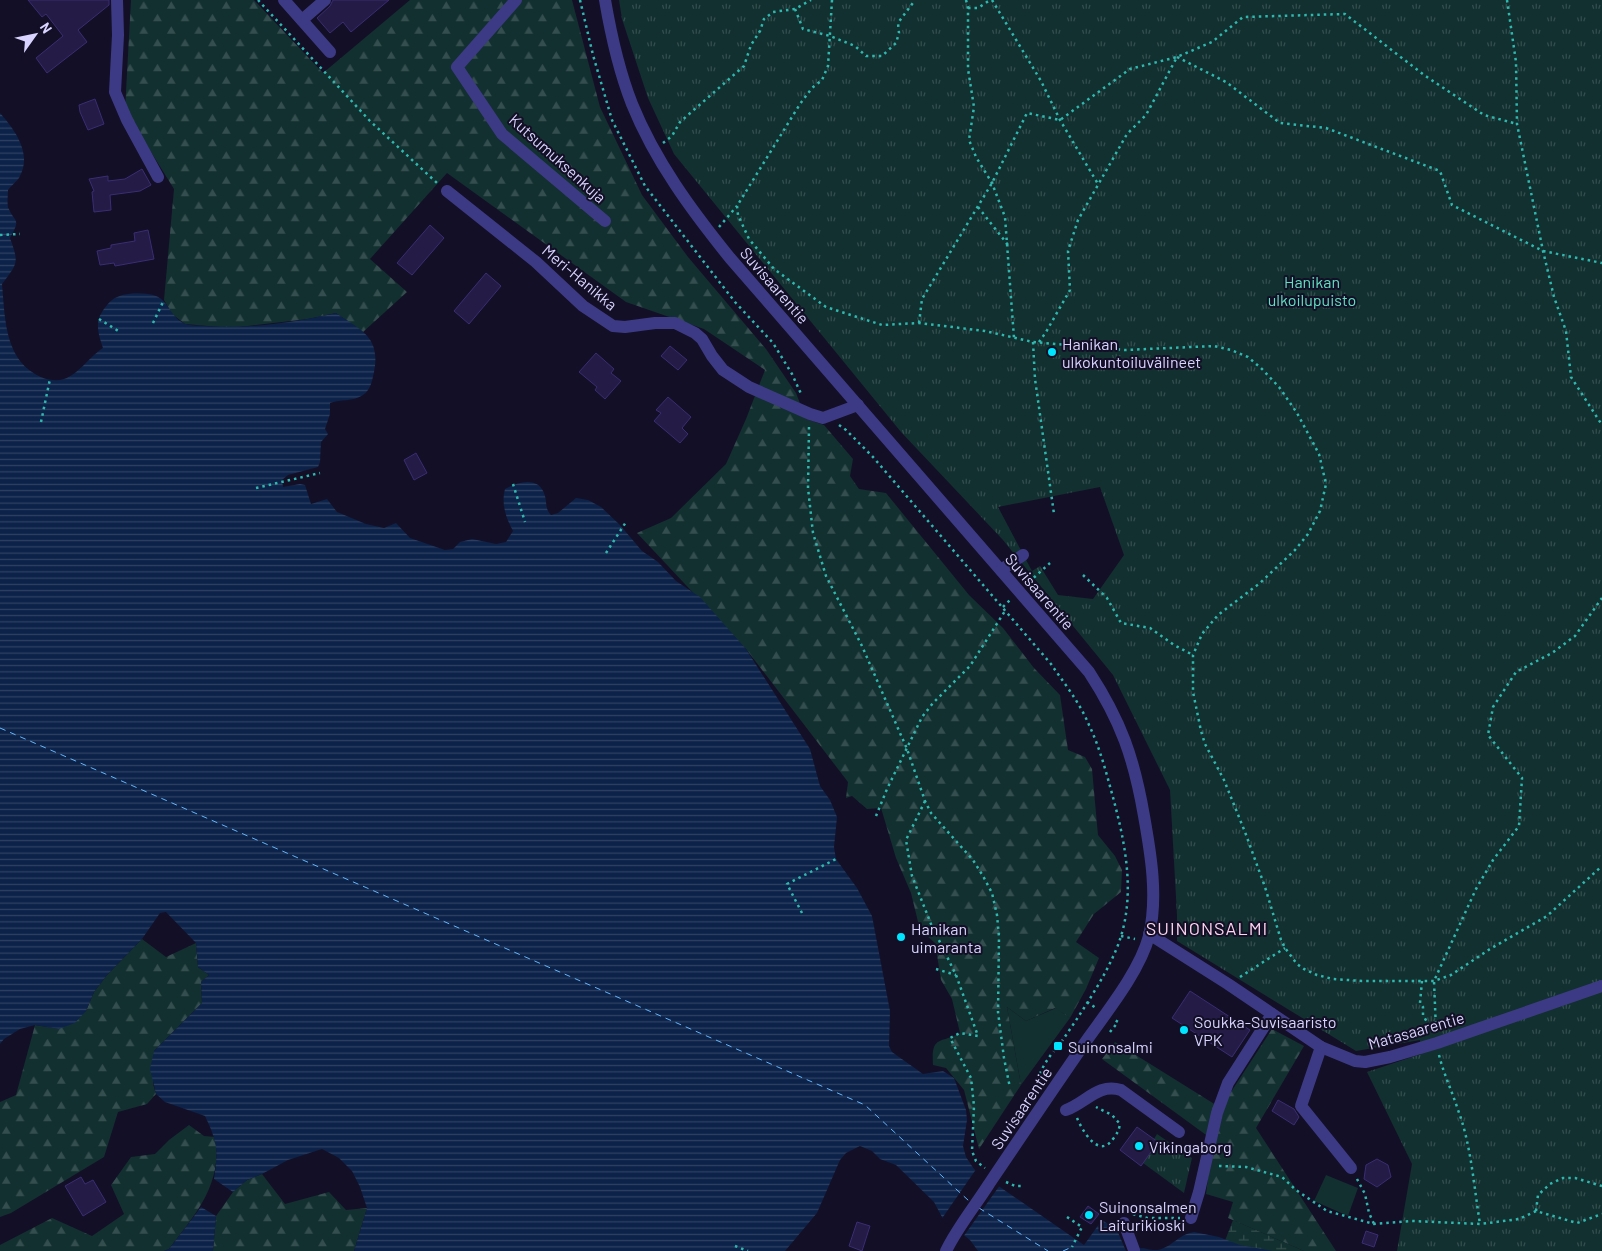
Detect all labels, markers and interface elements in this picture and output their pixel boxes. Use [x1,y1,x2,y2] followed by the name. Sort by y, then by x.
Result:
[10,10,60,60] north arrow
[37,19,56,36] text: N
[506,110,610,206] street label: Kutsumuksenkuja
[539,240,621,314] street label: Meri-Hanikka
[737,243,813,327] street label: Suvisaarentie
[1268,272,1356,309] park label: Hanikan ulkoilupuisto
[1062,334,1201,371] place label: Hanikan ulkokuntoiluvälineet
[1046,346,1058,358] marker: Hanikan ulkokuntoiluvälineet
[1002,549,1078,633] street label: Suvisaarentie
[1146,917,1268,939] district label: SUINONSALMI
[911,919,982,956] place label: Hanikan uimaranta
[895,931,907,943] marker: Hanikan uimaranta
[1366,1007,1466,1053] street label: Matasaarentie
[1194,1012,1337,1049] place label: Soukka-Suvisaaristo VPK
[1178,1024,1190,1036] marker: Soukka-Suvisaaristo VPK
[1068,1037,1153,1056] place label: Suinonsalmi
[1052,1040,1064,1052] marker: Suinonsalmi
[987,1063,1055,1153] street label: Suvisaarentie
[1149,1137,1232,1156] place label: Vikingaborg
[1133,1140,1145,1152] marker: Vikingaborg
[1099,1197,1197,1234] place label: Suinonsalmen Laiturikioski
[1083,1209,1095,1221] marker: Suinonsalmen Laiturikioski

